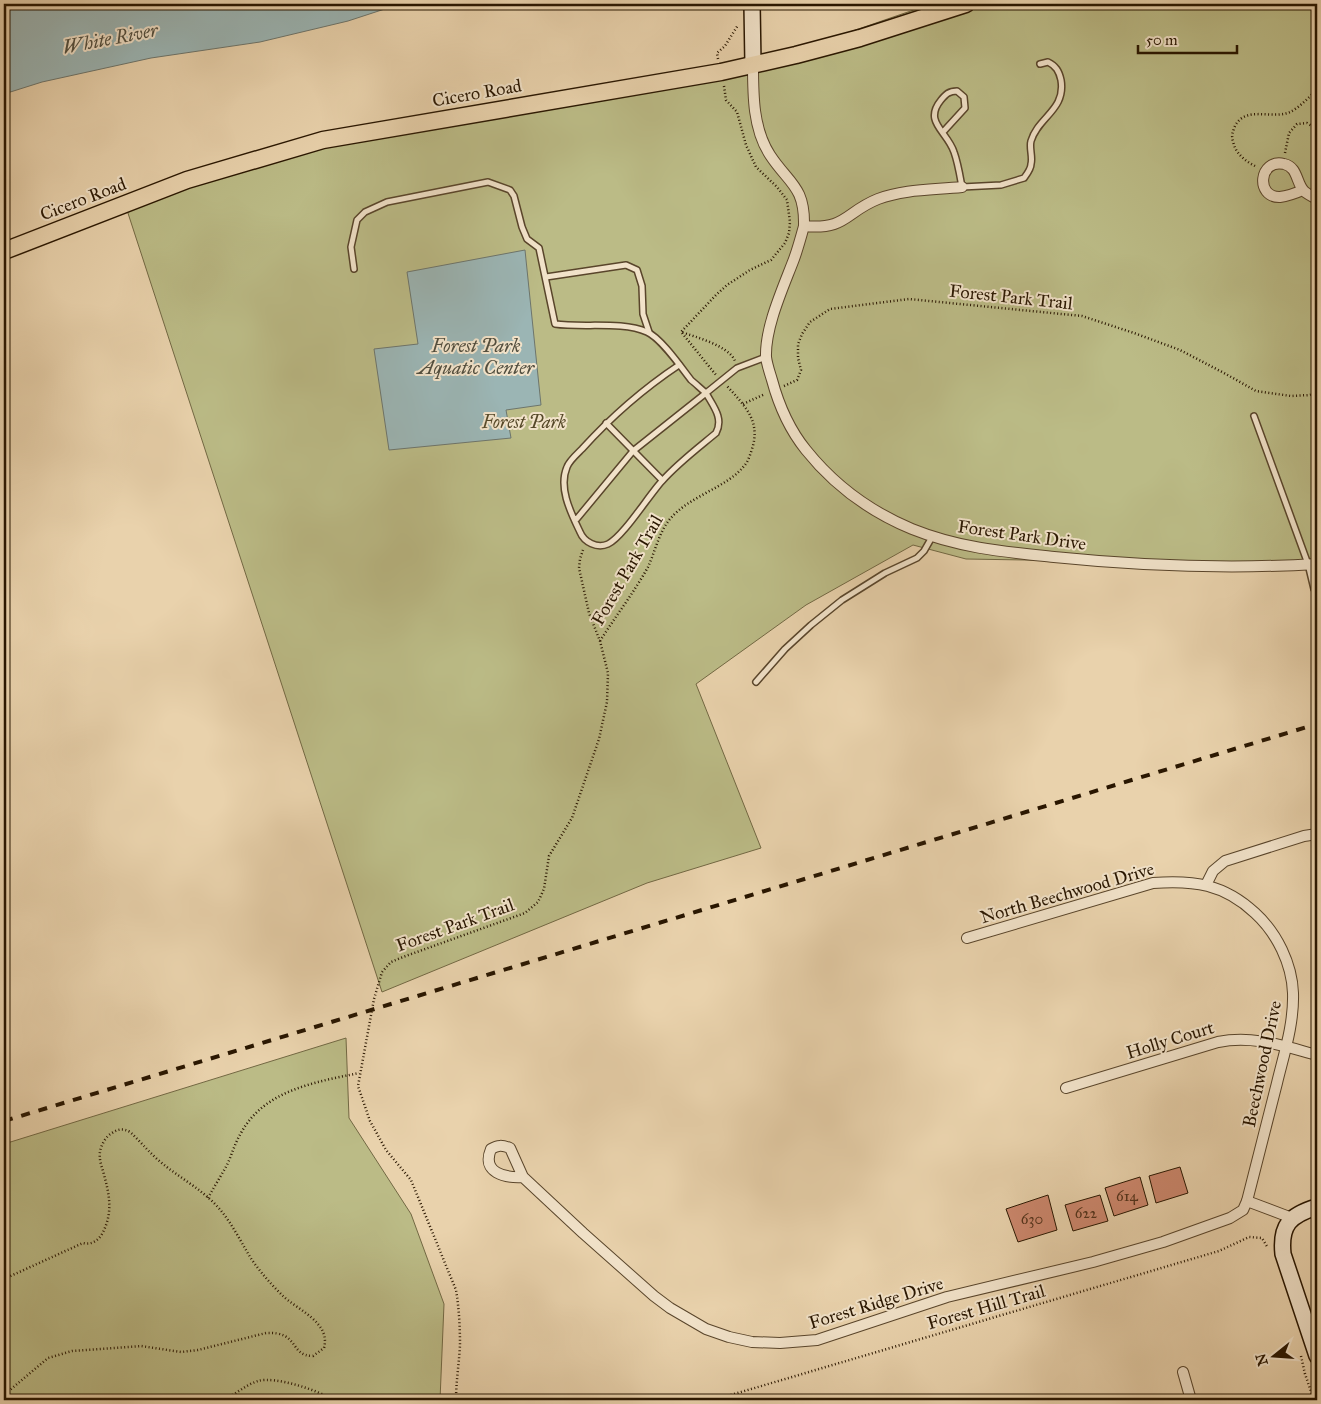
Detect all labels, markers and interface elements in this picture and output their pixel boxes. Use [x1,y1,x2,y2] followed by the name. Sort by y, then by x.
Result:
[60,18,161,59] water label: White River
[1138,22,1237,54] scale bar
[1146,31,1178,49] text: 50 m
[431,74,523,112] street label: Cicero Road
[37,173,129,225] street label: Cicero Road
[948,280,1074,314] street label: Forest Park Trail
[416,334,535,379] water label: Forest Park Aquatic Center
[481,411,566,433] park label: Forest Park
[586,511,668,629] street label: Forest Park Trail
[956,515,1088,555] street label: Forest Park Drive
[977,858,1157,928] street label: North Beechwood Drive
[393,893,517,957] street label: Forest Park Trail
[1238,999,1286,1129] street label: Beechwood Drive
[1124,1016,1217,1064] street label: Holly Court
[1116,1187,1139,1205] house number: 614
[1075,1204,1098,1222] house number: 622
[1021,1210,1043,1228] house number: 630
[806,1272,946,1335] street label: Forest Ridge Drive
[924,1280,1048,1334] street label: Forest Hill Trail
[1248,1332,1298,1382] north arrow
[1252,1351,1272,1368] text: N

